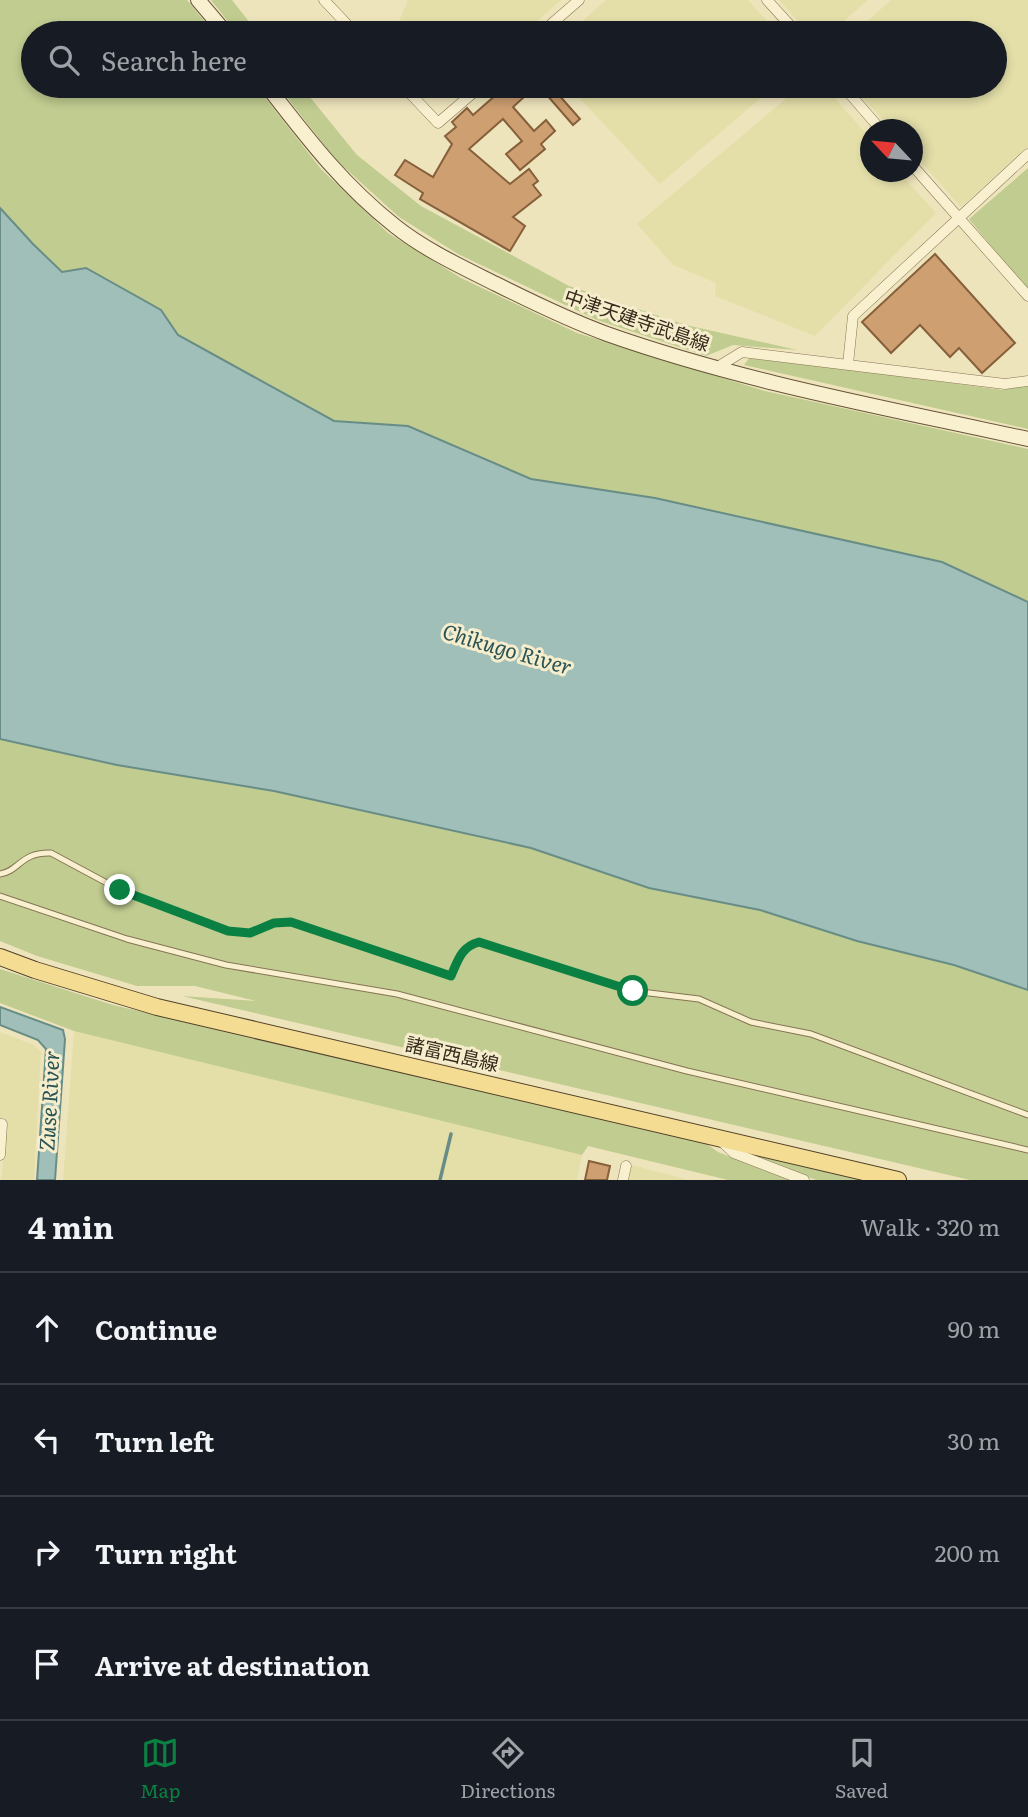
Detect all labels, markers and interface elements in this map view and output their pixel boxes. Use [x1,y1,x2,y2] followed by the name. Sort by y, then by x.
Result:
[21,21,1007,98] search box
[101,40,247,79] text: Search here
[45,41,83,79] icon: search
[860,119,923,182] north arrow
[561,281,714,357] street label: 中津天建寺武島線
[439,614,576,681] water label: Chikugo River
[104,874,135,905] route end
[617,975,648,1006] route start
[403,1029,502,1077] street label: 諸富西島線
[29,1050,66,1152] water label: Zuse River
[28,1204,114,1248] text: 4 min
[861,1209,1000,1243] text: Walk · 320 m
[28,1309,66,1347] icon: ahead
[95,1309,217,1348] text: Continue
[948,1311,1000,1345] text: 90 m
[28,1421,66,1459] icon: left
[95,1421,214,1460] text: Turn left
[947,1423,1000,1457] text: 30 m
[28,1533,66,1571] icon: right
[95,1533,237,1572] text: Turn right
[935,1535,1000,1569] text: 200 m
[28,1645,66,1683] icon: arrive
[95,1645,370,1684] text: Arrive at destination
[140,1734,180,1804] tab: Map
[460,1734,555,1804] tab: Directions
[835,1734,888,1804] tab: Saved

